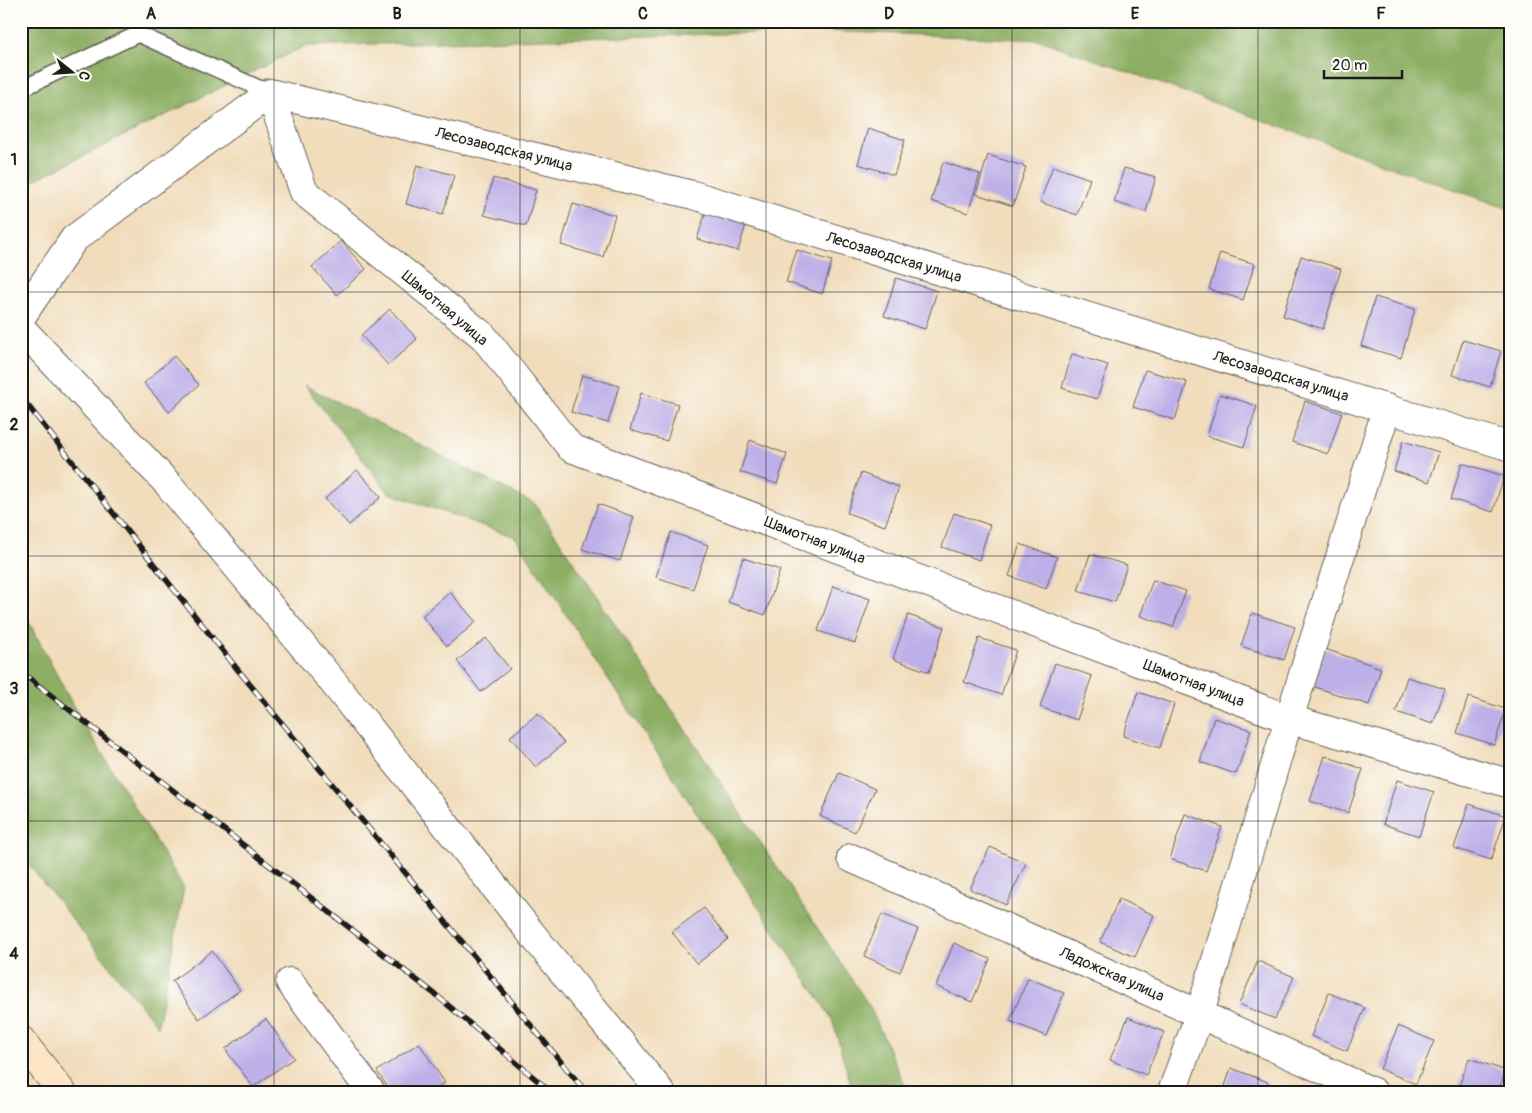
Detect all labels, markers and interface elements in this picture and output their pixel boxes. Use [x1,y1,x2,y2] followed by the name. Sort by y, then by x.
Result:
[146,4,157,24] text: A
[392,4,402,24] text: B
[638,4,648,24] text: C
[884,4,894,24] text: D
[1131,4,1140,24] text: E
[1376,4,1386,24] text: F
[48,48,98,98] north arrow
[1324,48,1402,80] scale bar
[1332,56,1367,75] text: 20 m
[74,69,93,83] text: С
[432,123,574,176] street label: Лесозаводская улица
[11,150,17,170] text: 1
[823,228,964,287] street label: Лесозаводская улица
[398,267,492,350] street label: Шамотная улица
[1210,347,1351,406] street label: Лесозаводская улица
[10,415,19,435] text: 2
[762,512,868,568] street label: Шамотная улица
[1141,655,1247,711] street label: Шамотная улица
[10,679,19,699] text: 3
[1056,942,1167,1006] street label: Ладожская улица
[9,944,19,964] text: 4

